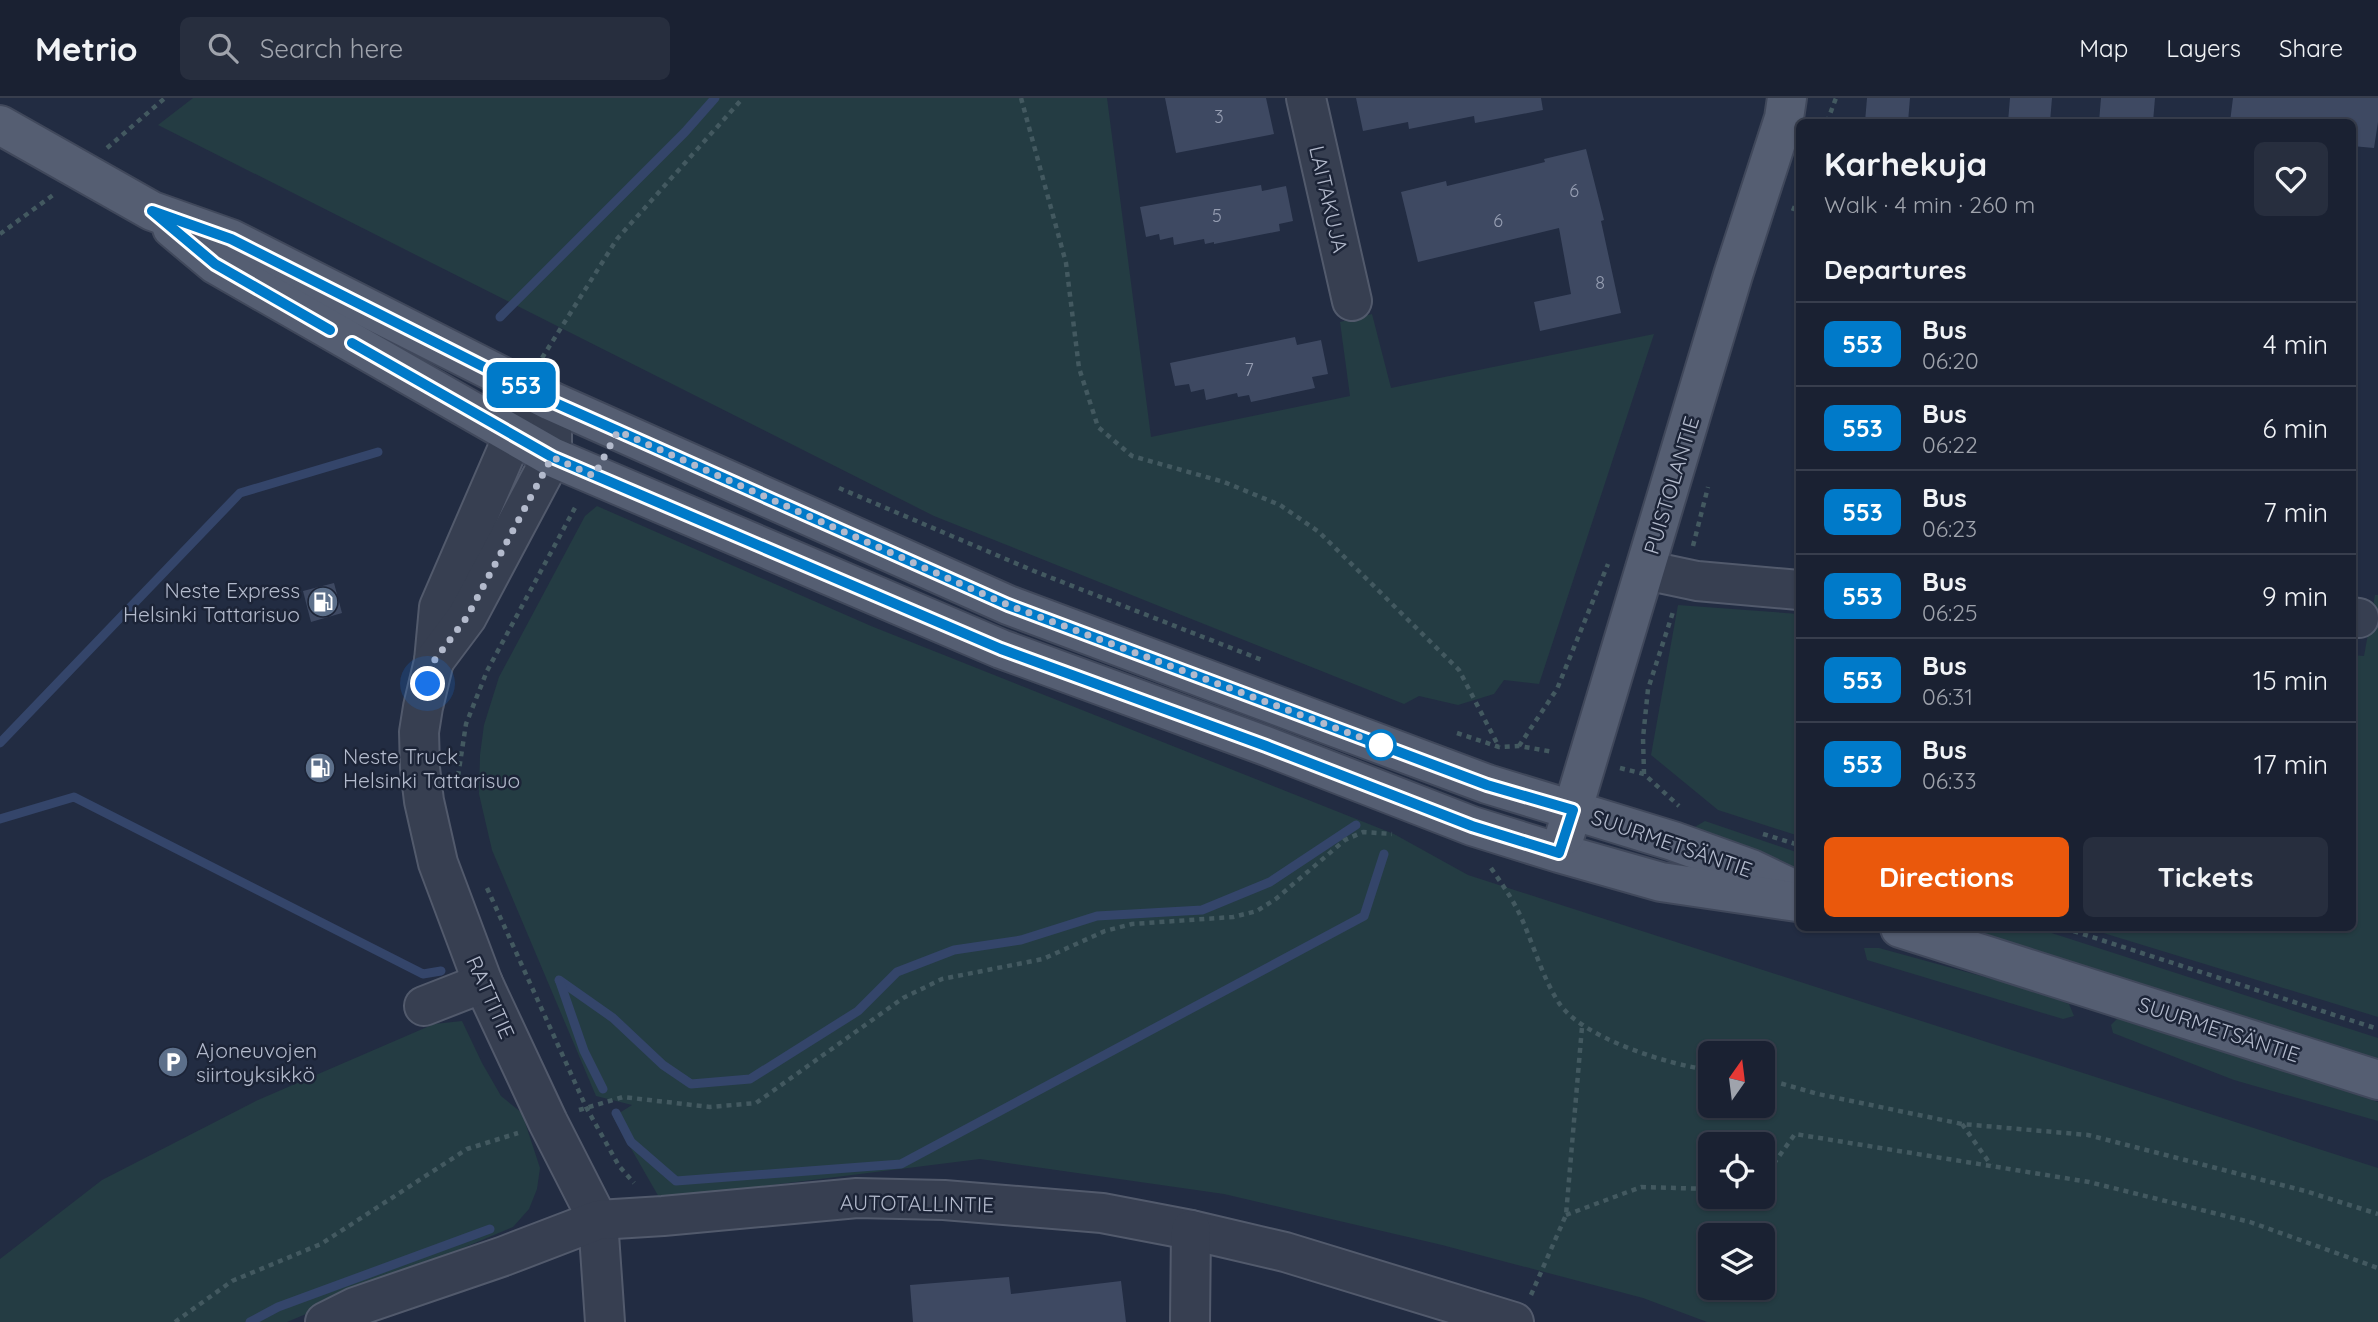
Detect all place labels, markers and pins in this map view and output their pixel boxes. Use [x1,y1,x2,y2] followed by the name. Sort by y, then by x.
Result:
[123,577,300,627] place label: Neste Express Helsinki Tattarisuo
[306,585,340,619] fuel station icon: Neste Express Helsinki Tattarisuo
[1366,730,1396,760] unlabelled marker
[343,743,520,793] place label: Neste Truck Helsinki Tattarisuo
[303,751,337,785] fuel station icon: Neste Truck Helsinki Tattarisuo
[196,1037,317,1087] place label: Ajoneuvojen siirtoyksikkö
[156,1045,190,1079] parking icon: Ajoneuvojen siirtoyksikkö

